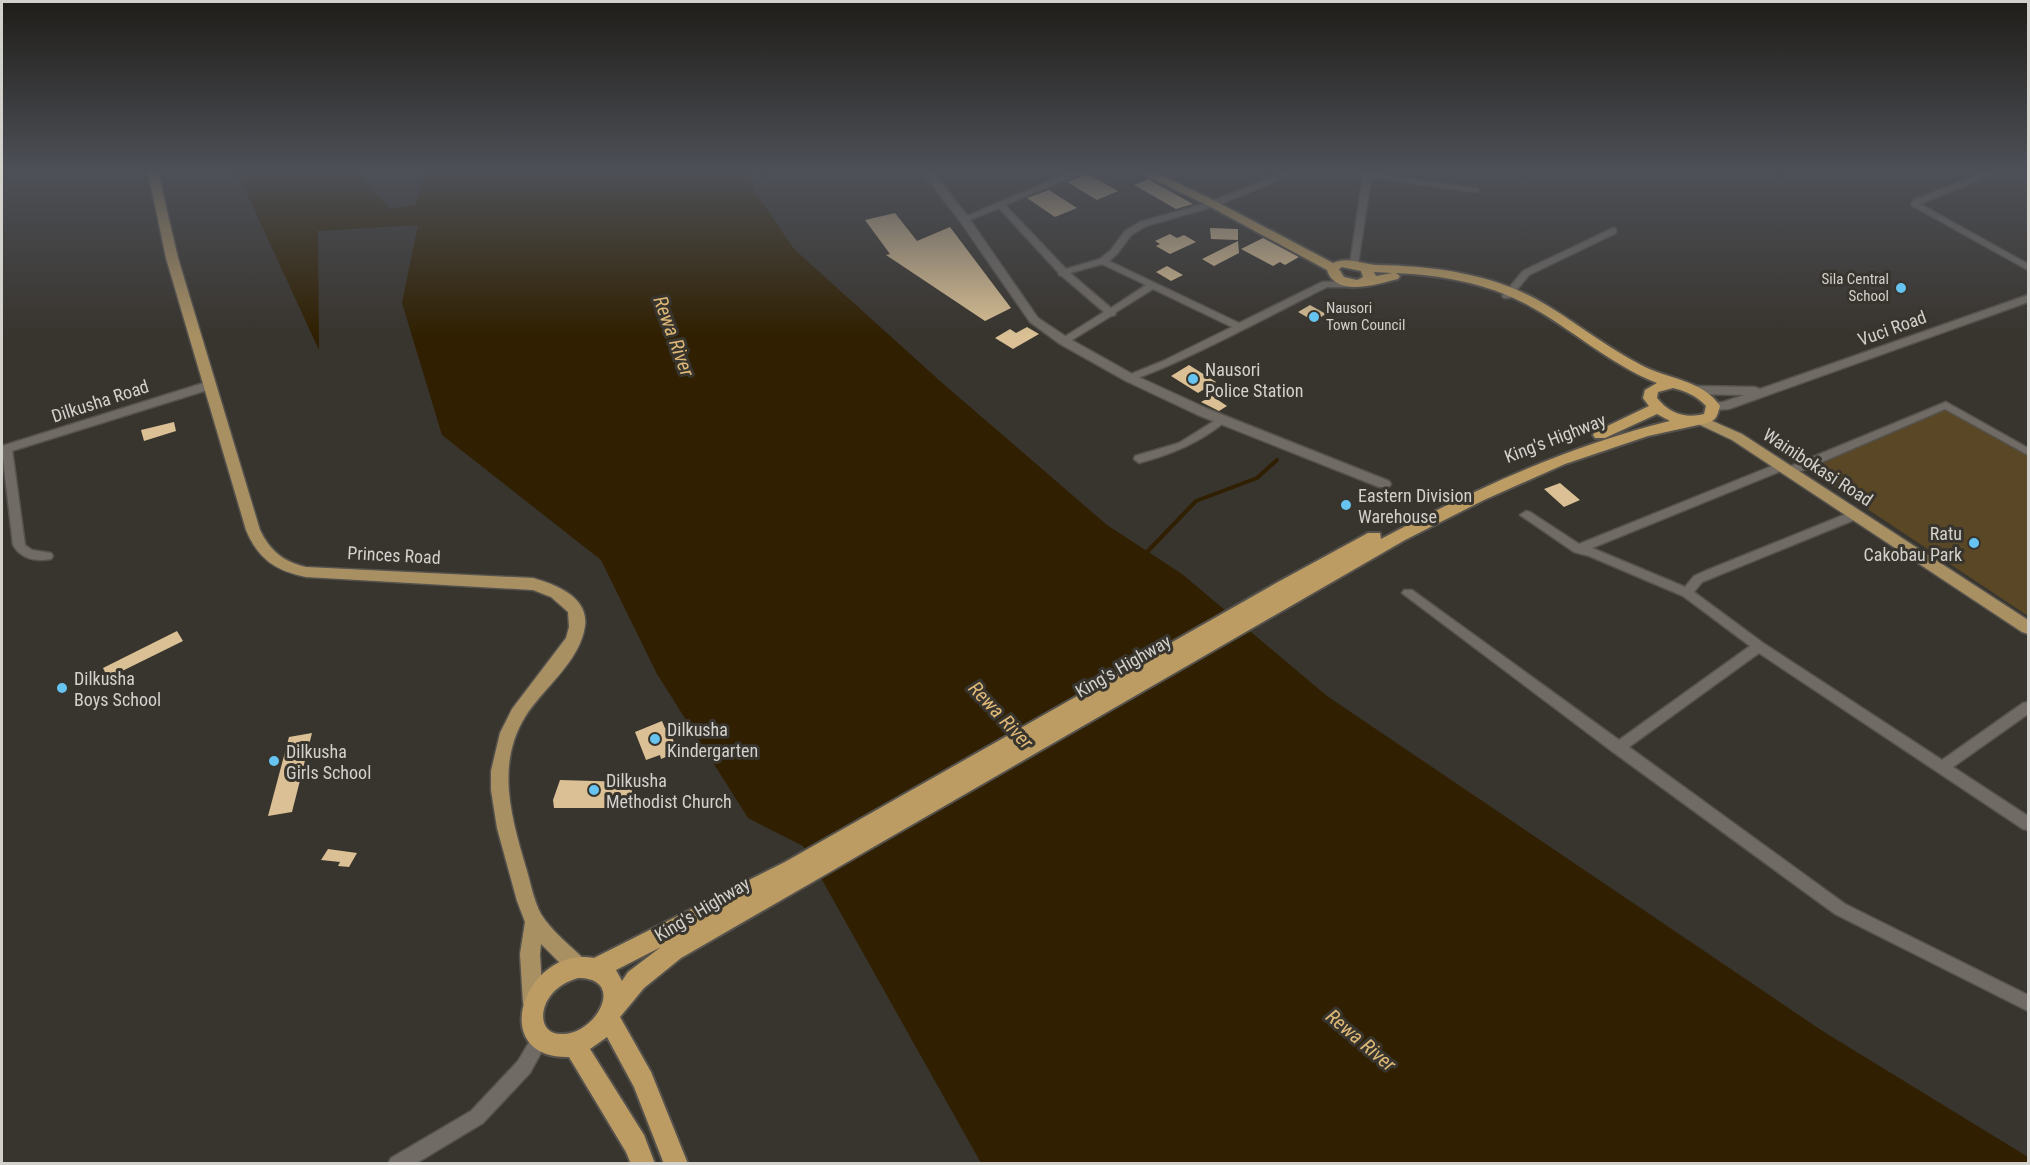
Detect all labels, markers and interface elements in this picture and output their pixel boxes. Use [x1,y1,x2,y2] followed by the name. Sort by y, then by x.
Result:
[1822,270,1889,305] place label: Sila Central School
[1894,281,1908,295] marker: Sila Central School
[648,293,700,380] water label: Rewa River
[1326,299,1405,334] place label: Nausori Town Council
[1855,306,1929,350] street label: Vuci Road
[1307,310,1321,324] marker: Nausori Town Council
[1205,359,1304,401] place label: Nausori Police Station
[1186,372,1200,386] marker: Nausori Police Station
[49,375,151,427] street label: Dilkusha Road
[1501,409,1609,467] street label: King's Highway
[1759,424,1877,510] street label: Wainibokasi Road
[1358,485,1472,527] place label: Eastern Division Warehouse
[1339,498,1353,512] marker: Eastern Division Warehouse
[1864,523,1962,565] place label: Ratu Cakobau Park
[1967,536,1981,550] marker: Ratu Cakobau Park
[347,542,441,568] street label: Princes Road
[1071,630,1175,702] street label: King's Highway
[74,668,161,710] place label: Dilkusha Boys School
[964,676,1039,755] water label: Rewa River
[55,681,69,695] marker: Dilkusha Boys School
[667,719,758,761] place label: Dilkusha Kindergarten
[648,732,662,746] marker: Dilkusha Kindergarten
[286,741,371,783] place label: Dilkusha Girls School
[267,754,281,768] marker: Dilkusha Girls School
[606,770,732,812] place label: Dilkusha Methodist Church
[587,783,601,797] marker: Dilkusha Methodist Church
[651,872,754,946] street label: King's Highway
[1321,1004,1402,1077] water label: Rewa River

